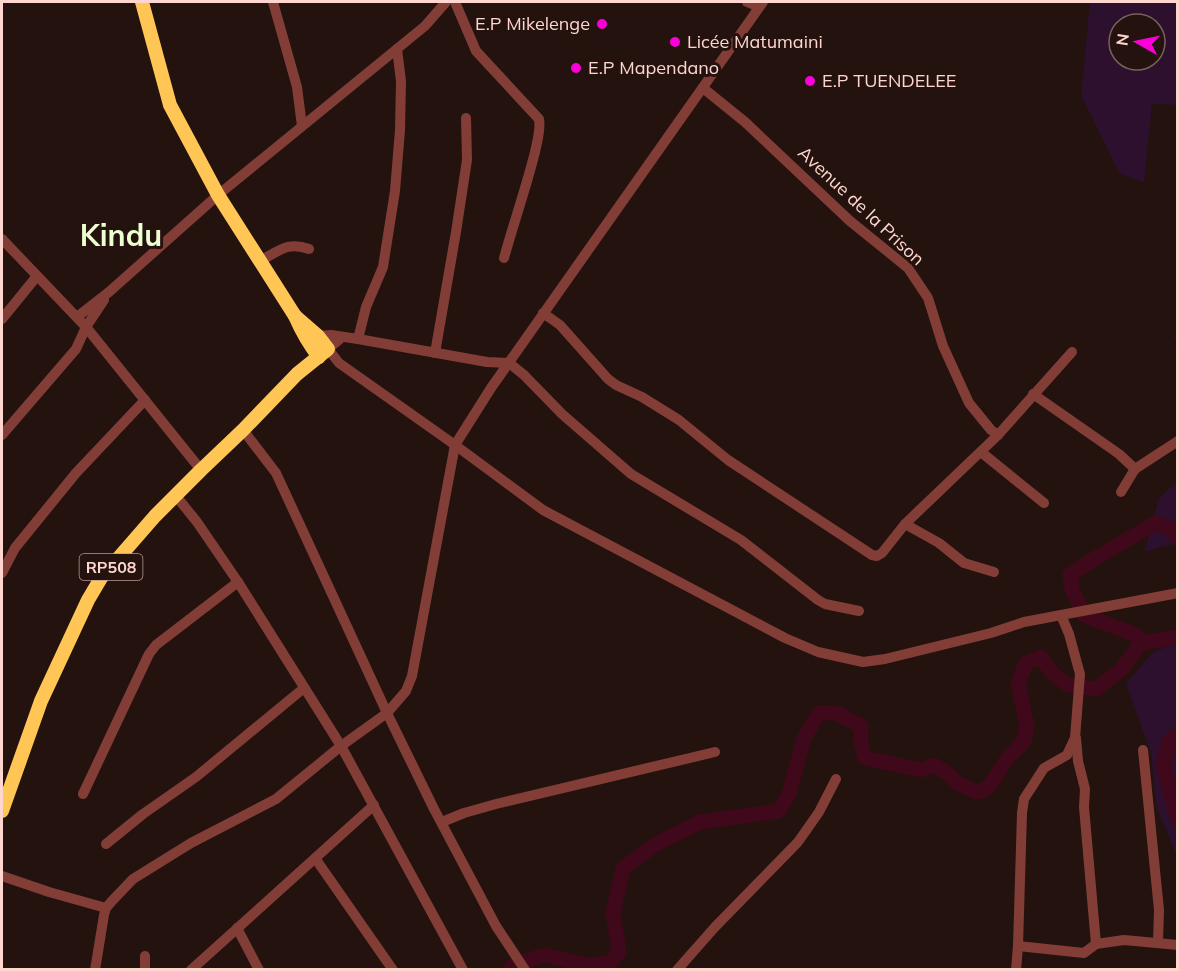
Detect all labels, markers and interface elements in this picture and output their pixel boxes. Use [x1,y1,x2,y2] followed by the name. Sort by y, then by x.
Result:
[475,12,590,35] place label: E.P Mikelenge
[1107,12,1167,72] north arrow
[595,17,609,31] marker: E.P Mikelenge
[687,30,823,53] place label: Licée Matumaini
[1111,32,1133,47] text: N
[668,35,682,49] marker: Licée Matumaini
[588,56,719,79] place label: E.P Mapendano
[569,61,583,75] marker: E.P Mapendano
[822,69,956,92] place label: E.P TUENDELEE
[803,74,817,88] marker: E.P TUENDELEE
[793,141,929,270] street label: Avenue de la Prison
[80,216,162,254] district label: Kindu
[80,554,142,580] road number: RP508

